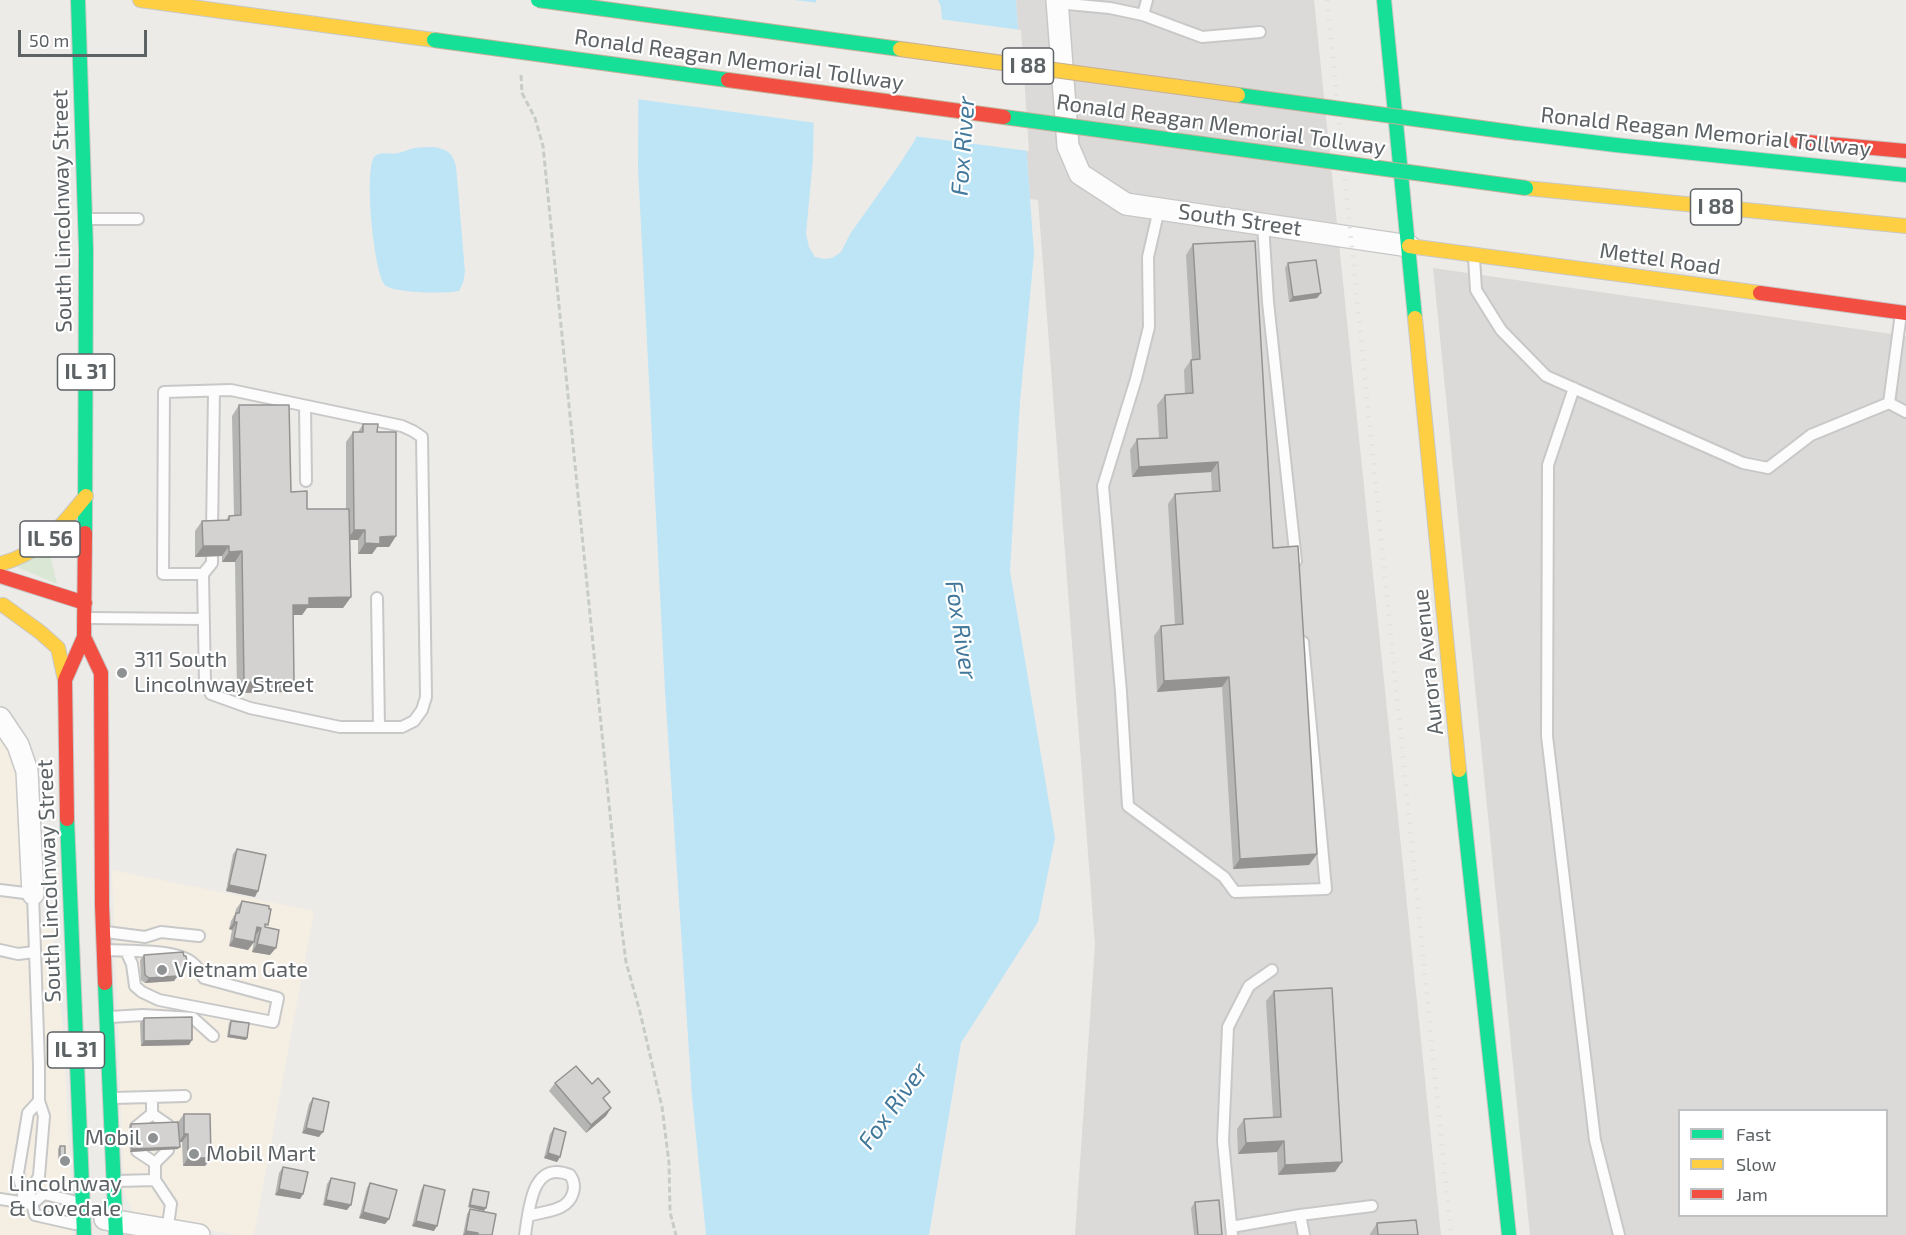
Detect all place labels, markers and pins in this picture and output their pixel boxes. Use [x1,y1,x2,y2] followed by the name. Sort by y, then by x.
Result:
[134,647,314,698] place label: 311 South Lincolnway Street
[115,666,129,680] marker: 311 South Lincolnway Street
[174,957,308,983] place label: Vietnam Gate
[155,963,169,977] marker: Vietnam Gate
[85,1125,141,1151] place label: Mobil
[146,1131,160,1145] marker: Mobil
[206,1141,316,1167] place label: Mobil Mart
[187,1147,201,1161] marker: Mobil Mart
[58,1154,72,1168] marker: Lincolnway & Lovedale
[8,1171,122,1222] place label: Lincolnway & Lovedale

